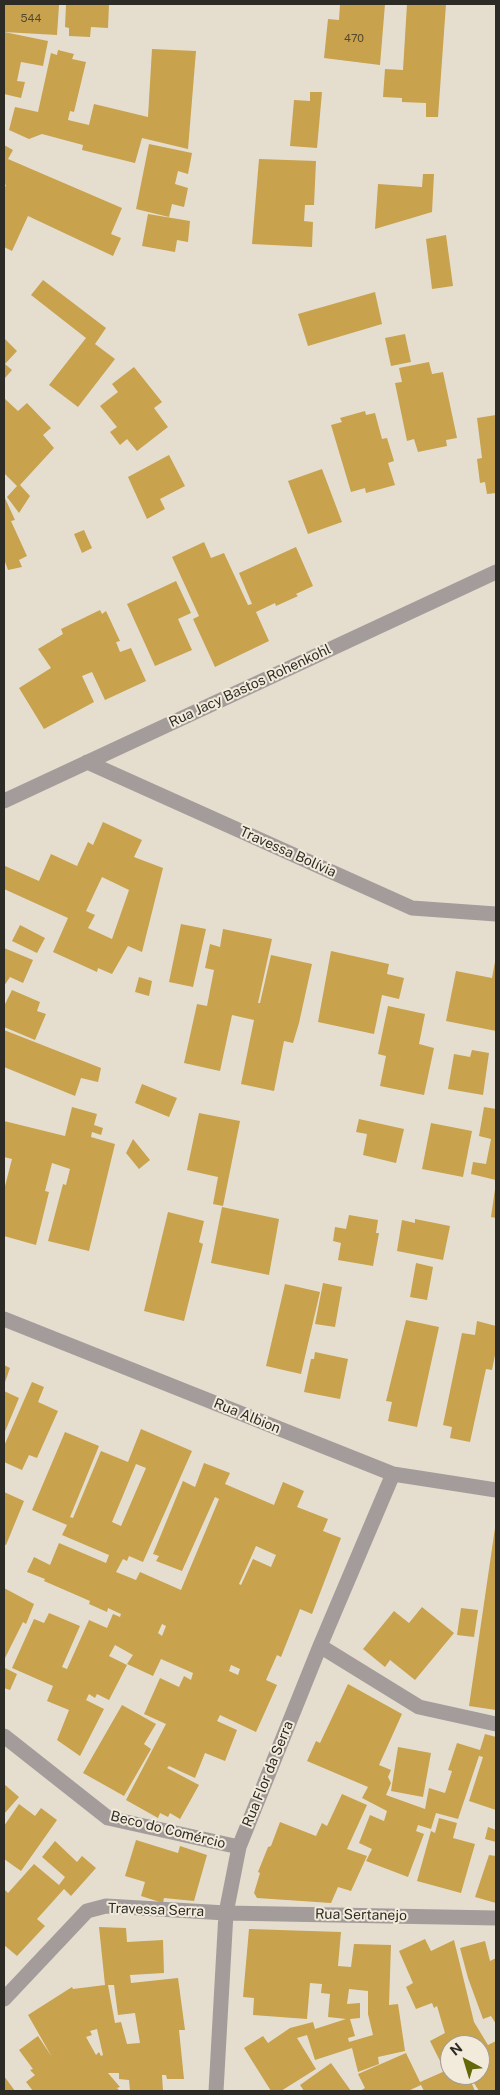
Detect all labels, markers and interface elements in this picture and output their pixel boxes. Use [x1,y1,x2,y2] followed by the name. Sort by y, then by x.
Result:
[21,12,41,26] house number: 544
[344,32,364,46] house number: 470
[166,641,334,731] street label: Rua Jacy Bastos Rohenkohl
[237,823,339,881] street label: Travessa Bolívia
[211,1395,283,1437] street label: Rua Albion
[239,1719,297,1829] street label: Rua Flor da Serra
[109,1808,227,1852] street label: Beco do Comércio
[108,1900,204,1920] street label: Travessa Serra
[315,1906,407,1924] street label: Rua Sertanejo
[440,2035,490,2085] north arrow
[447,2039,465,2059] text: N

